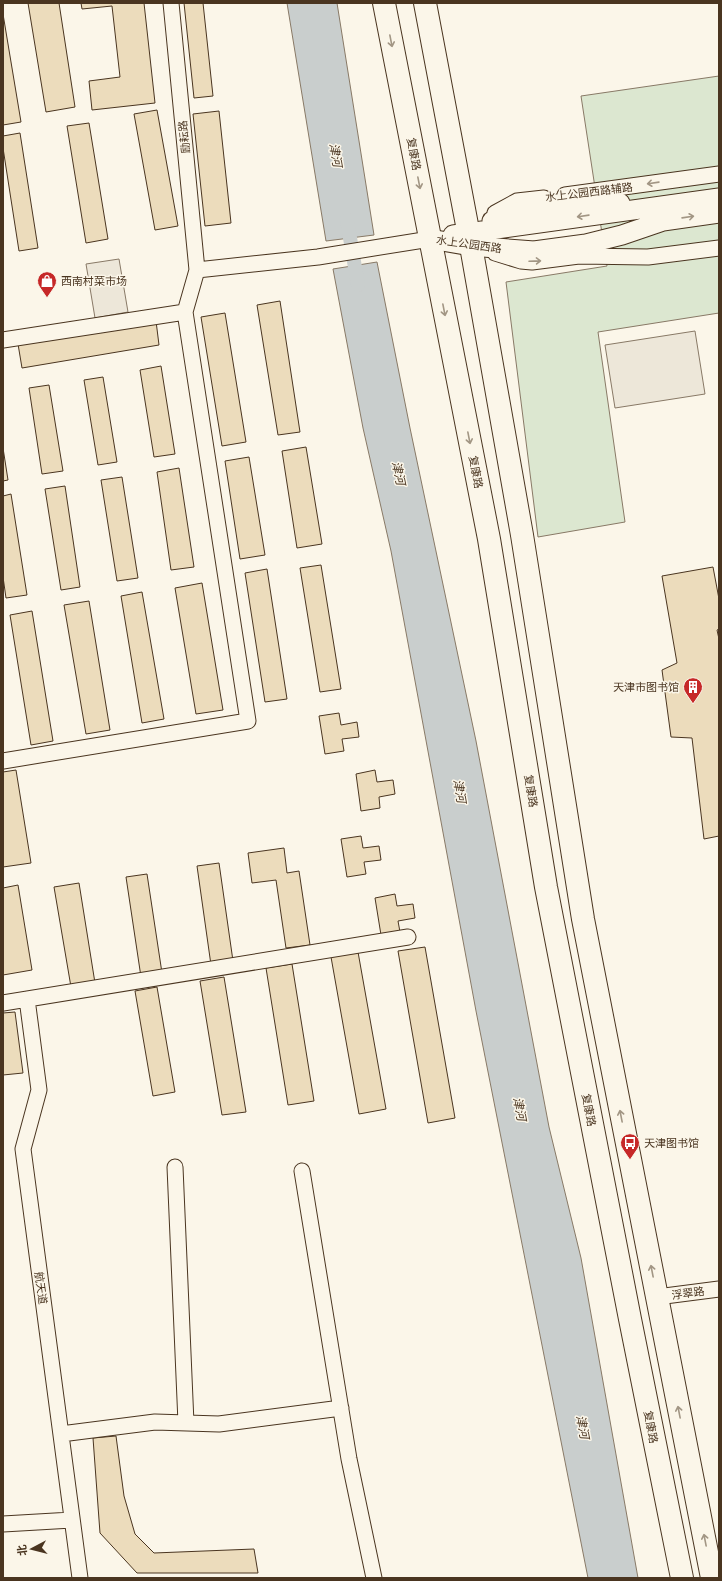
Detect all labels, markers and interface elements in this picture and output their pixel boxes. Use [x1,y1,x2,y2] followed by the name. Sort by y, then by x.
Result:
[388,34,396,47] one-way arrow
[175,120,193,154] street label: 励耘路
[404,136,424,172] street label: 复康路
[327,142,346,170] water label: 津河
[416,176,424,189] one-way arrow
[647,179,660,187] one-way arrow
[544,180,634,204] street label: 水上公园西路辅路
[577,212,590,220] one-way arrow
[682,213,695,221] one-way arrow
[435,232,503,256] street label: 水上公园西路
[528,258,541,265] one-way arrow
[36,270,58,298] shop icon: 西南村菜市场
[61,274,127,288] place label: 西南村菜市场
[441,303,449,316] one-way arrow
[466,431,474,444] one-way arrow
[466,454,486,490] street label: 复康路
[389,460,409,488] water label: 津河
[682,676,704,704] building icon: 天津市图书馆
[613,680,679,694] place label: 天津市图书馆
[522,774,540,808] street label: 复康路
[451,778,470,806] water label: 津河
[579,1092,599,1128] street label: 复康路
[510,1096,530,1124] water label: 津河
[617,1110,625,1123] one-way arrow
[619,1132,641,1160] bus stop icon: 天津图书馆
[644,1136,699,1150] place label: 天津图书馆
[647,1265,655,1278] one-way arrow
[32,1271,50,1305] street label: 航天道
[671,1284,705,1302] street label: 浮翠路
[675,1406,683,1419] one-way arrow
[641,1409,661,1445] street label: 复康路
[573,1414,593,1442] water label: 津河
[12,1529,52,1569] north arrow
[700,1534,708,1547] one-way arrow
[14,1544,30,1557] text: 北

